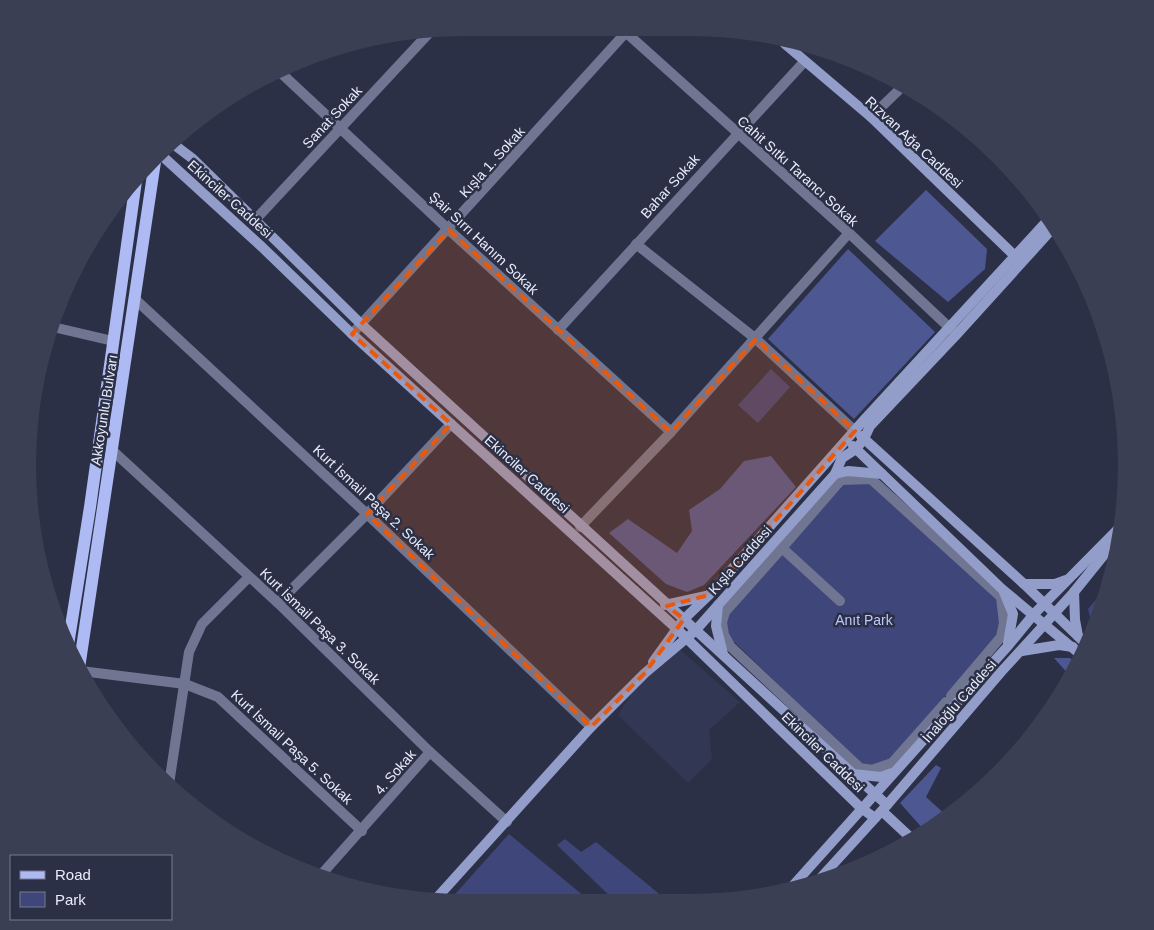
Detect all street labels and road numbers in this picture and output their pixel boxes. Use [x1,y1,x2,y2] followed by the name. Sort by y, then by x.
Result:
[299,82,366,151] street label: Sanat Sokak
[862,93,966,191] street label: Rızvan Ağa Caddesi
[734,113,862,230] street label: Cahit Sıtkı Tarancı Sokak
[456,123,529,201] street label: Kışla 1. Sokak
[637,150,703,221] street label: Bahar Sokak
[184,157,276,241] street label: Ekinciler Caddesi
[426,188,543,298] street label: Şair Sırrı Hanım Sokak
[87,353,121,467] street label: Akkoyunlu Bulvarı
[481,432,573,516] street label: Ekinciler Caddesi
[310,441,439,563] street label: Kurt İsmail Paşa 2. Sokak
[705,523,775,597] street label: Kışla Caddesi
[257,564,385,688] street label: Kurt İsmail Paşa 3. Sokak
[918,656,999,746] street label: İnaloğlu Caddesi
[228,686,357,808] street label: Kurt İsmail Paşa 5. Sokak
[779,709,867,795] street label: Ekinciler Caddesi
[371,745,420,798] street label: 4. Sokak

